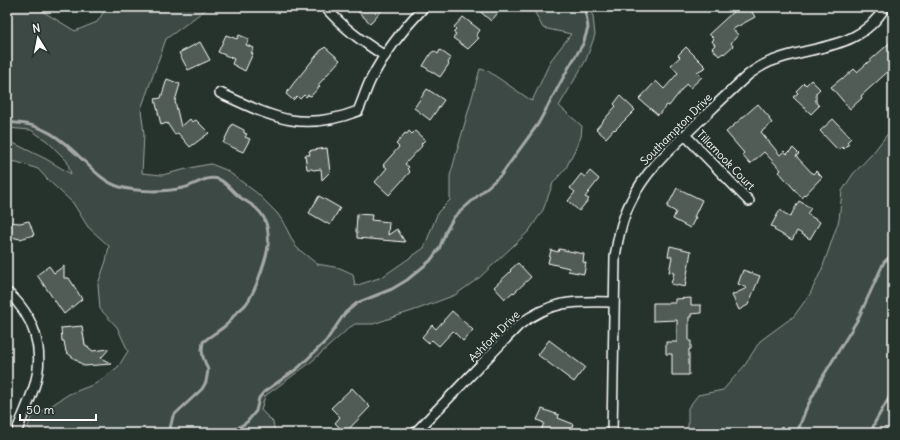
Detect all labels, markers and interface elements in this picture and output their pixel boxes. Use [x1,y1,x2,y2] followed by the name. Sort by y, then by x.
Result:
[18,18,58,58] north arrow
[31,21,41,36] text: N
[637,90,715,168] street label: Southampton Drive
[694,127,758,193] street label: Tillamook Court
[465,307,523,365] street label: Ashfork Drive
[20,396,96,422] scale bar
[26,402,55,417] text: 50 m

